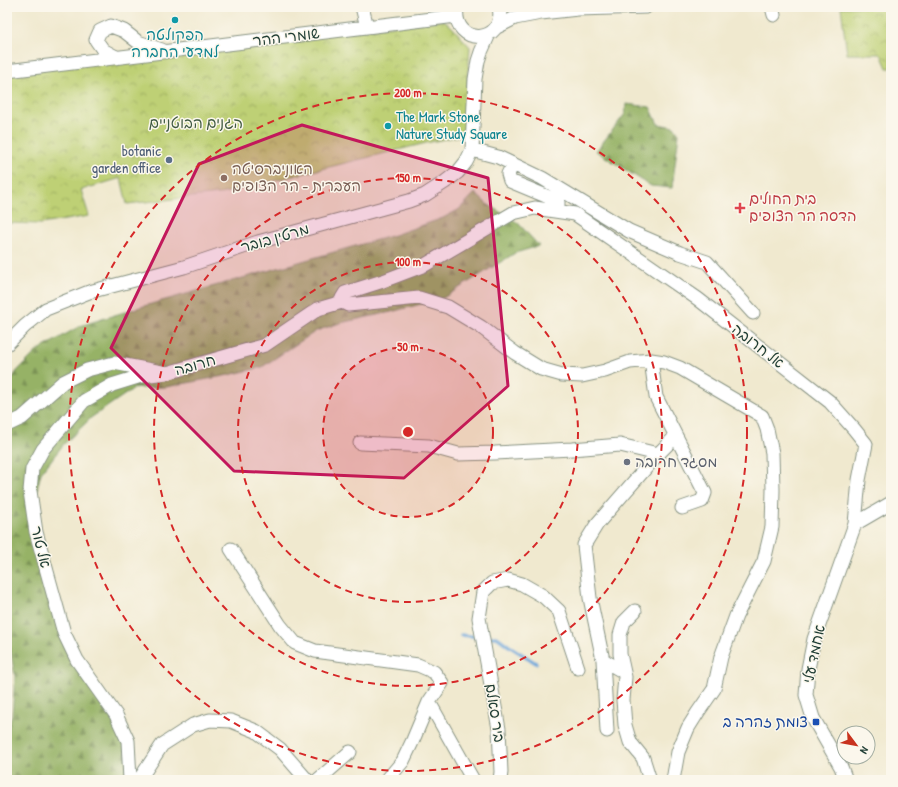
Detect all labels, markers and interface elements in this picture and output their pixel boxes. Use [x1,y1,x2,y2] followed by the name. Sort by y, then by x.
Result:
[170,15,180,25] marker: הפקולטה למדעי החברה
[251,22,321,51] street label: שומרי ההר
[131,24,219,62] place label: הפקולטה למדעי החברה
[394,84,422,101] text: 200 m
[396,106,507,144] place label: The Mark Stone Nature Study Square
[149,112,243,133] park label: הגנים הבוטניים
[383,121,393,131] marker: The Mark Stone Nature Study Square
[92,140,161,178] place label: botanic garden office
[164,155,174,165] marker: botanic garden office
[232,158,361,196] place label: האוניברסיטה העברית - הר הצופים
[395,169,421,186] text: 150 m
[219,173,229,183] marker: האוניברסיטה העברית - הר הצופים
[749,188,857,226] place label: בית החולים הדסה הר הצופים
[734,202,746,214] marker: בית החולים הדסה הר הצופים
[238,218,312,257] street label: מרטין בובר
[395,253,421,270] text: 100 m
[728,318,789,373] street label: אל חרובה
[397,338,419,355] text: 50 m
[172,349,218,380] street label: חרובה
[401,425,415,439] centre of rings
[635,451,717,472] place label: מסגד חרובה
[622,457,632,467] marker: מסגד חרובה
[26,524,57,570] street label: אל טור
[797,623,830,685] street label: אחמד עלי
[480,682,511,744] street label: ביר סאלם
[723,711,808,732] place label: צומת זהרה ב
[811,717,821,727] marker: צומת זהרה ב
[836,725,876,765] north arrow
[857,744,872,757] text: N

